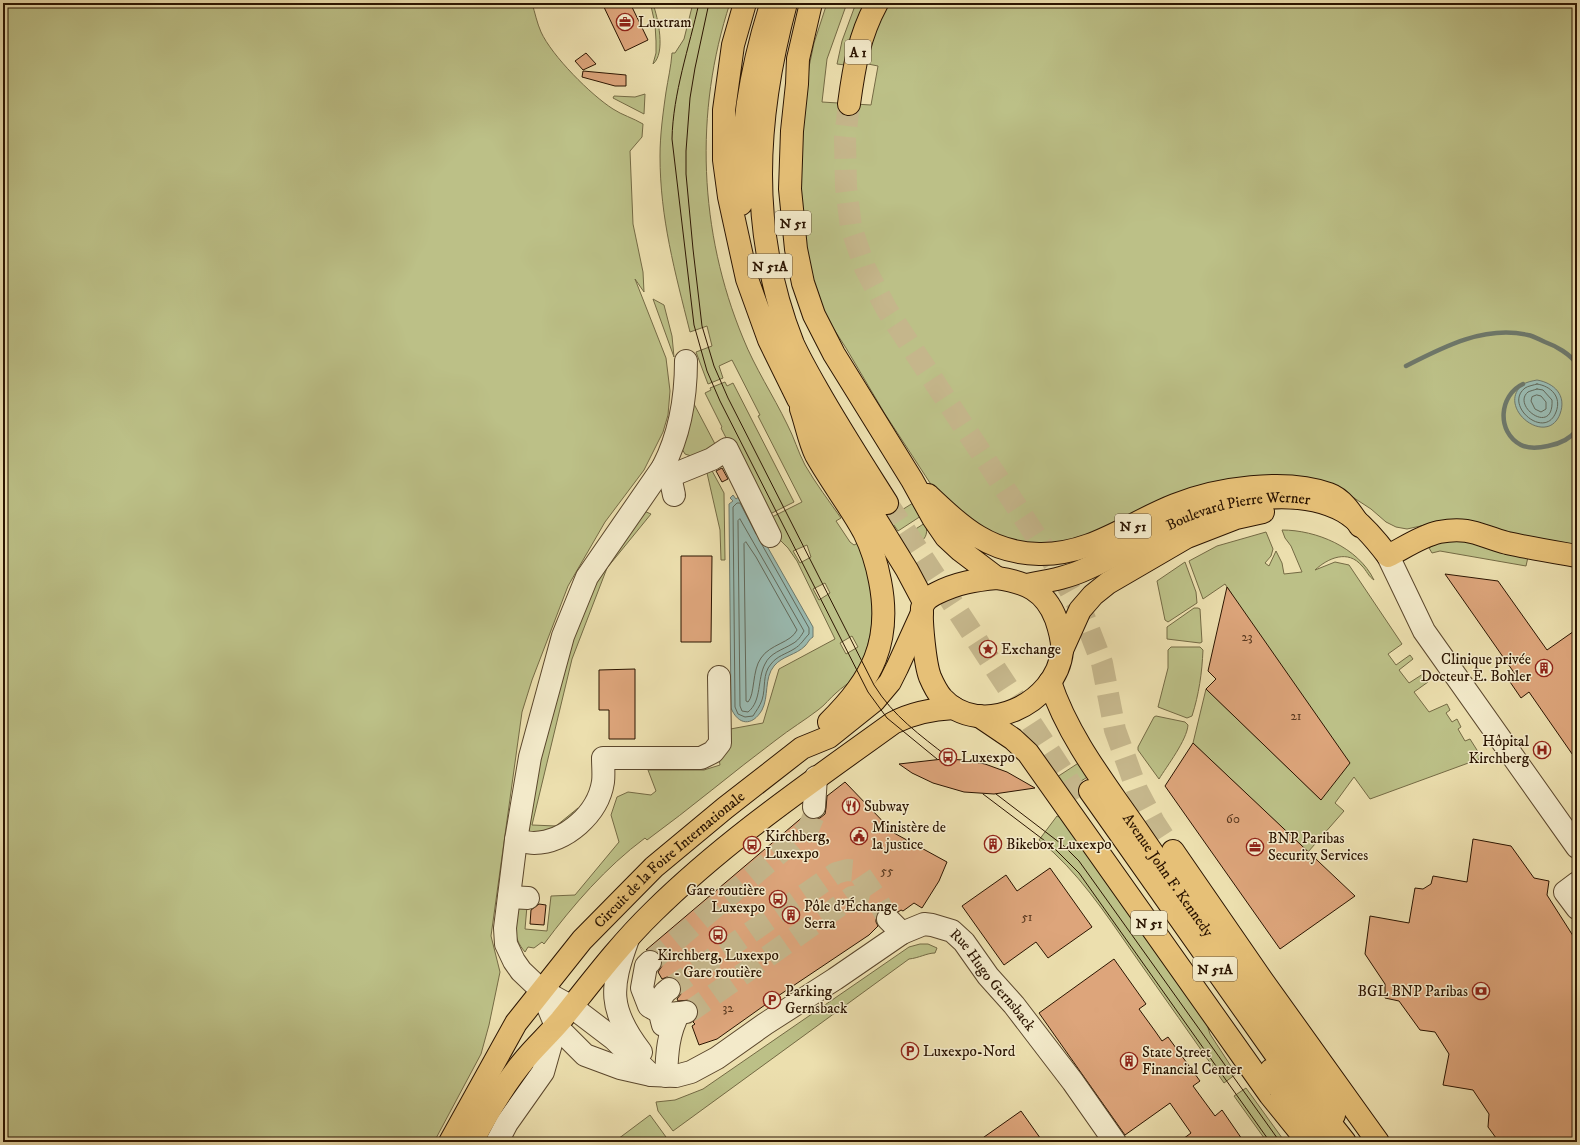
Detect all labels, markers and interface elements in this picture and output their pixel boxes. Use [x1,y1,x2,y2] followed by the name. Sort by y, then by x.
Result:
[615,12,635,32] office icon: Luxtram
[638,13,691,32] place label: Luxtram
[845,40,871,64] road number: A 1
[775,211,811,235] road number: N 51
[748,254,792,278] road number: N 51A
[1163,488,1312,535] street label: Boulevard Pierre Werner
[1115,514,1151,538] road number: N 51
[1241,629,1253,645] house number: 23
[978,639,998,659] place icon: Exchange
[1001,640,1061,659] place label: Exchange
[1421,650,1531,686] place label: Clinique privée Docteur E. Bohler
[1534,658,1554,678] building icon: Clinique privée Docteur E. Bohler
[1290,708,1302,724] house number: 21
[1469,732,1530,768] place label: Hôpital Kirchberg
[1532,740,1552,760] hospital icon: Hôpital Kirchberg
[938,747,958,767] bus stop icon: Luxexpo
[961,748,1015,767] place label: Luxexpo
[590,787,749,932] street label: Circuit de la Foire Internationale
[841,796,861,816] restaurant icon: Subway
[864,797,910,816] place label: Subway
[1118,810,1218,941] street label: Avenue John F. Kennedy
[1226,811,1240,827] house number: 60
[872,818,946,854] place label: Ministère de la justice
[849,826,869,846] public building icon: Ministère de la justice
[765,827,829,863] place label: Kirchberg, Luxexpo
[1268,829,1368,865] place label: BNP Paribas Security Services
[983,834,1003,854] building icon: Bikebox Luxexpo
[742,835,762,855] bus stop icon: Kirchberg, Luxexpo
[1006,835,1111,854] place label: Bikebox Luxexpo
[1245,837,1265,857] office icon: BNP Paribas Security Services
[881,863,894,879] house number: 55
[686,881,765,917] place label: Gare routière Luxexpo
[768,889,788,909] bus stop icon: Gare routière Luxexpo
[804,897,898,933] place label: Pôle d'Échange Serra
[781,905,801,925] building icon: Pôle d'Échange Serra
[1021,909,1033,925] house number: 51
[1131,911,1167,935] road number: N 51
[708,925,728,945] bus stop icon: Kirchberg, Luxexpo - Gare routière
[946,925,1040,1036] street label: Rue Hugo Gernsback
[657,946,779,982] place label: Kirchberg, Luxexpo - Gare routière
[1193,957,1237,981] road number: N 51A
[1471,981,1491,1001] bank icon: BGL BNP Paribas
[785,982,848,1018] place label: Parking Gernsback
[1357,982,1468,1001] place label: BGL BNP Paribas
[762,990,782,1010] parking icon: Parking Gernsback
[722,1000,734,1016] house number: 32
[900,1041,920,1061] parking icon: Luxexpo-Nord
[923,1042,1016,1061] place label: Luxexpo-Nord
[1142,1043,1242,1079] place label: State Street Financial Center
[1119,1051,1139,1071] building icon: State Street Financial Center

